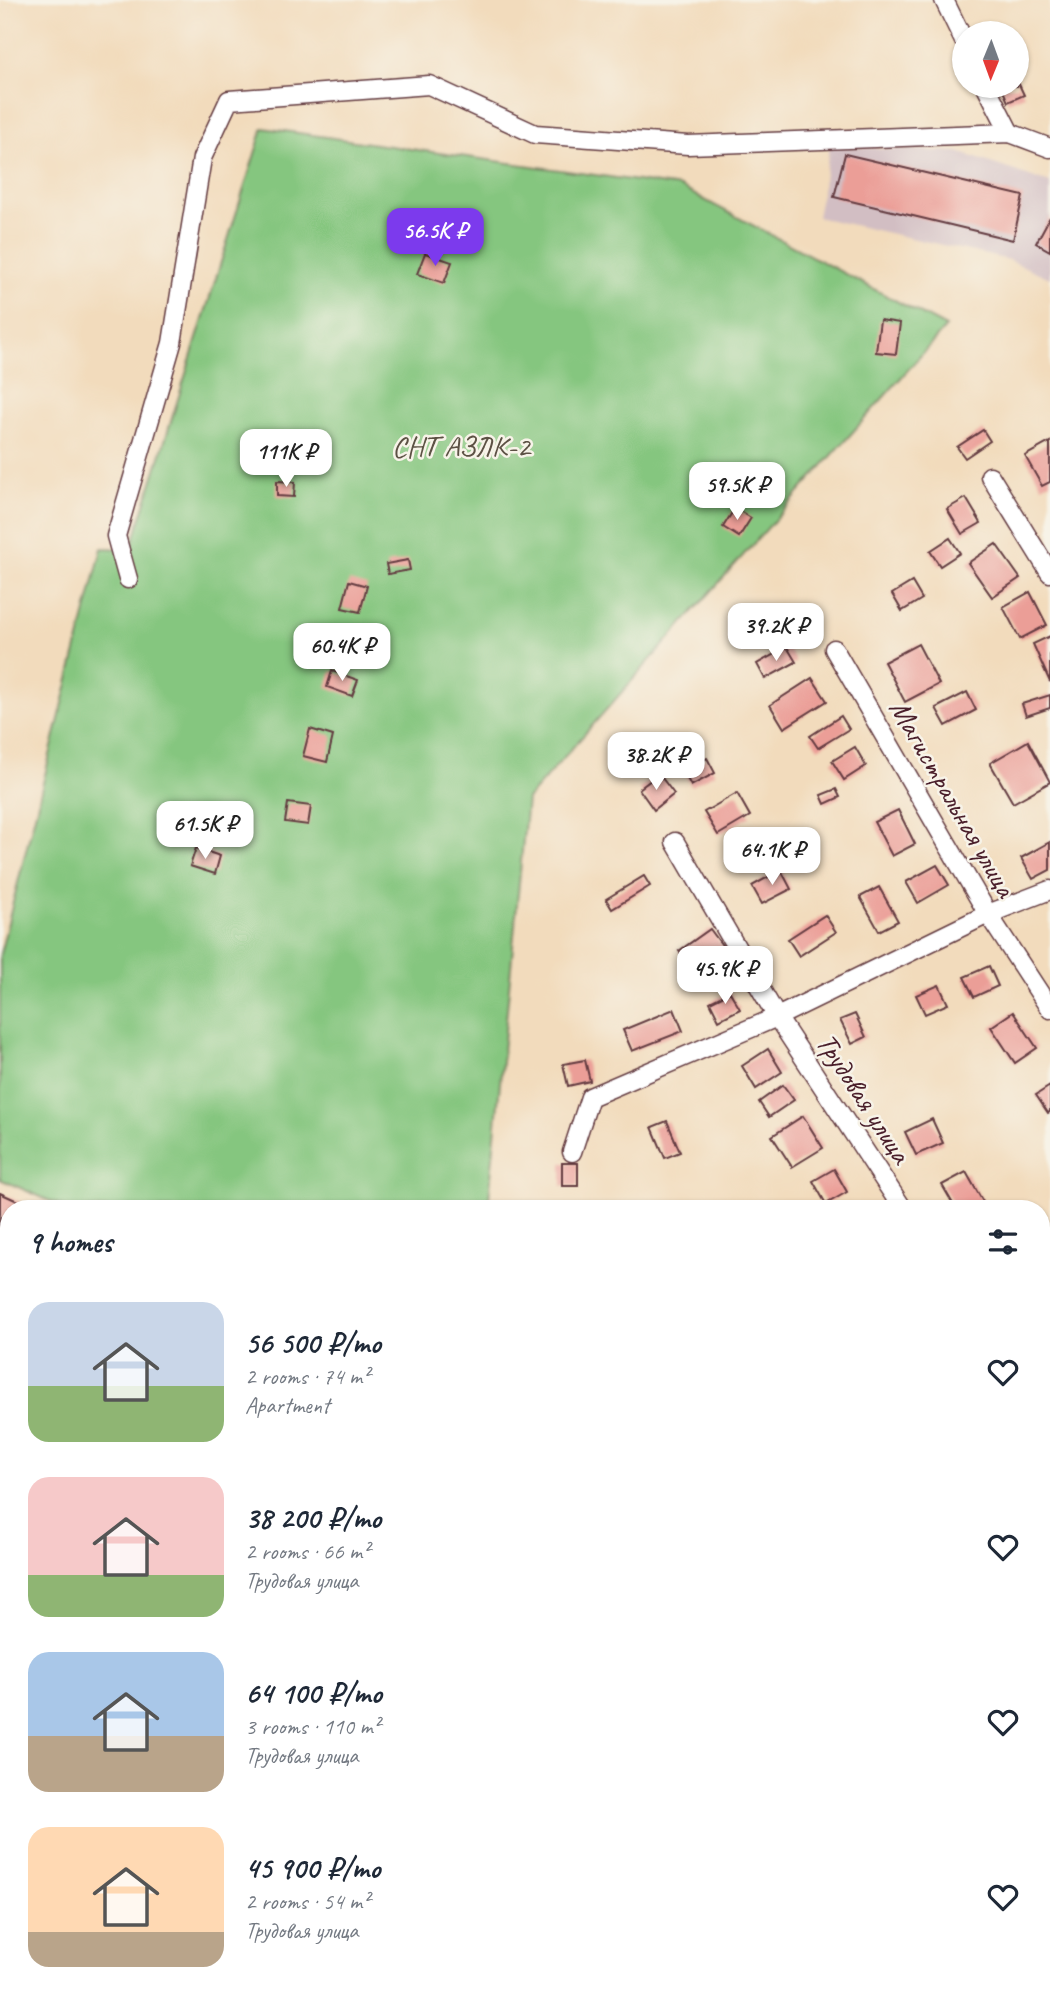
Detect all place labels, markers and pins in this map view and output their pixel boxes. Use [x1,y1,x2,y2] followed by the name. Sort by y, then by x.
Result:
[370,208,500,268] pin: 56.5K ₽
[229,430,343,489] pin: 111K ₽
[672,462,802,522] pin: 59.5K ₽
[711,604,841,663] pin: 39.2K ₽
[277,624,407,683] pin: 60.4K ₽
[591,732,721,792] pin: 38.2K ₽
[140,802,270,861] pin: 61.5K ₽
[707,828,837,887] pin: 64.1K ₽
[660,946,790,1006] pin: 45.9K ₽

